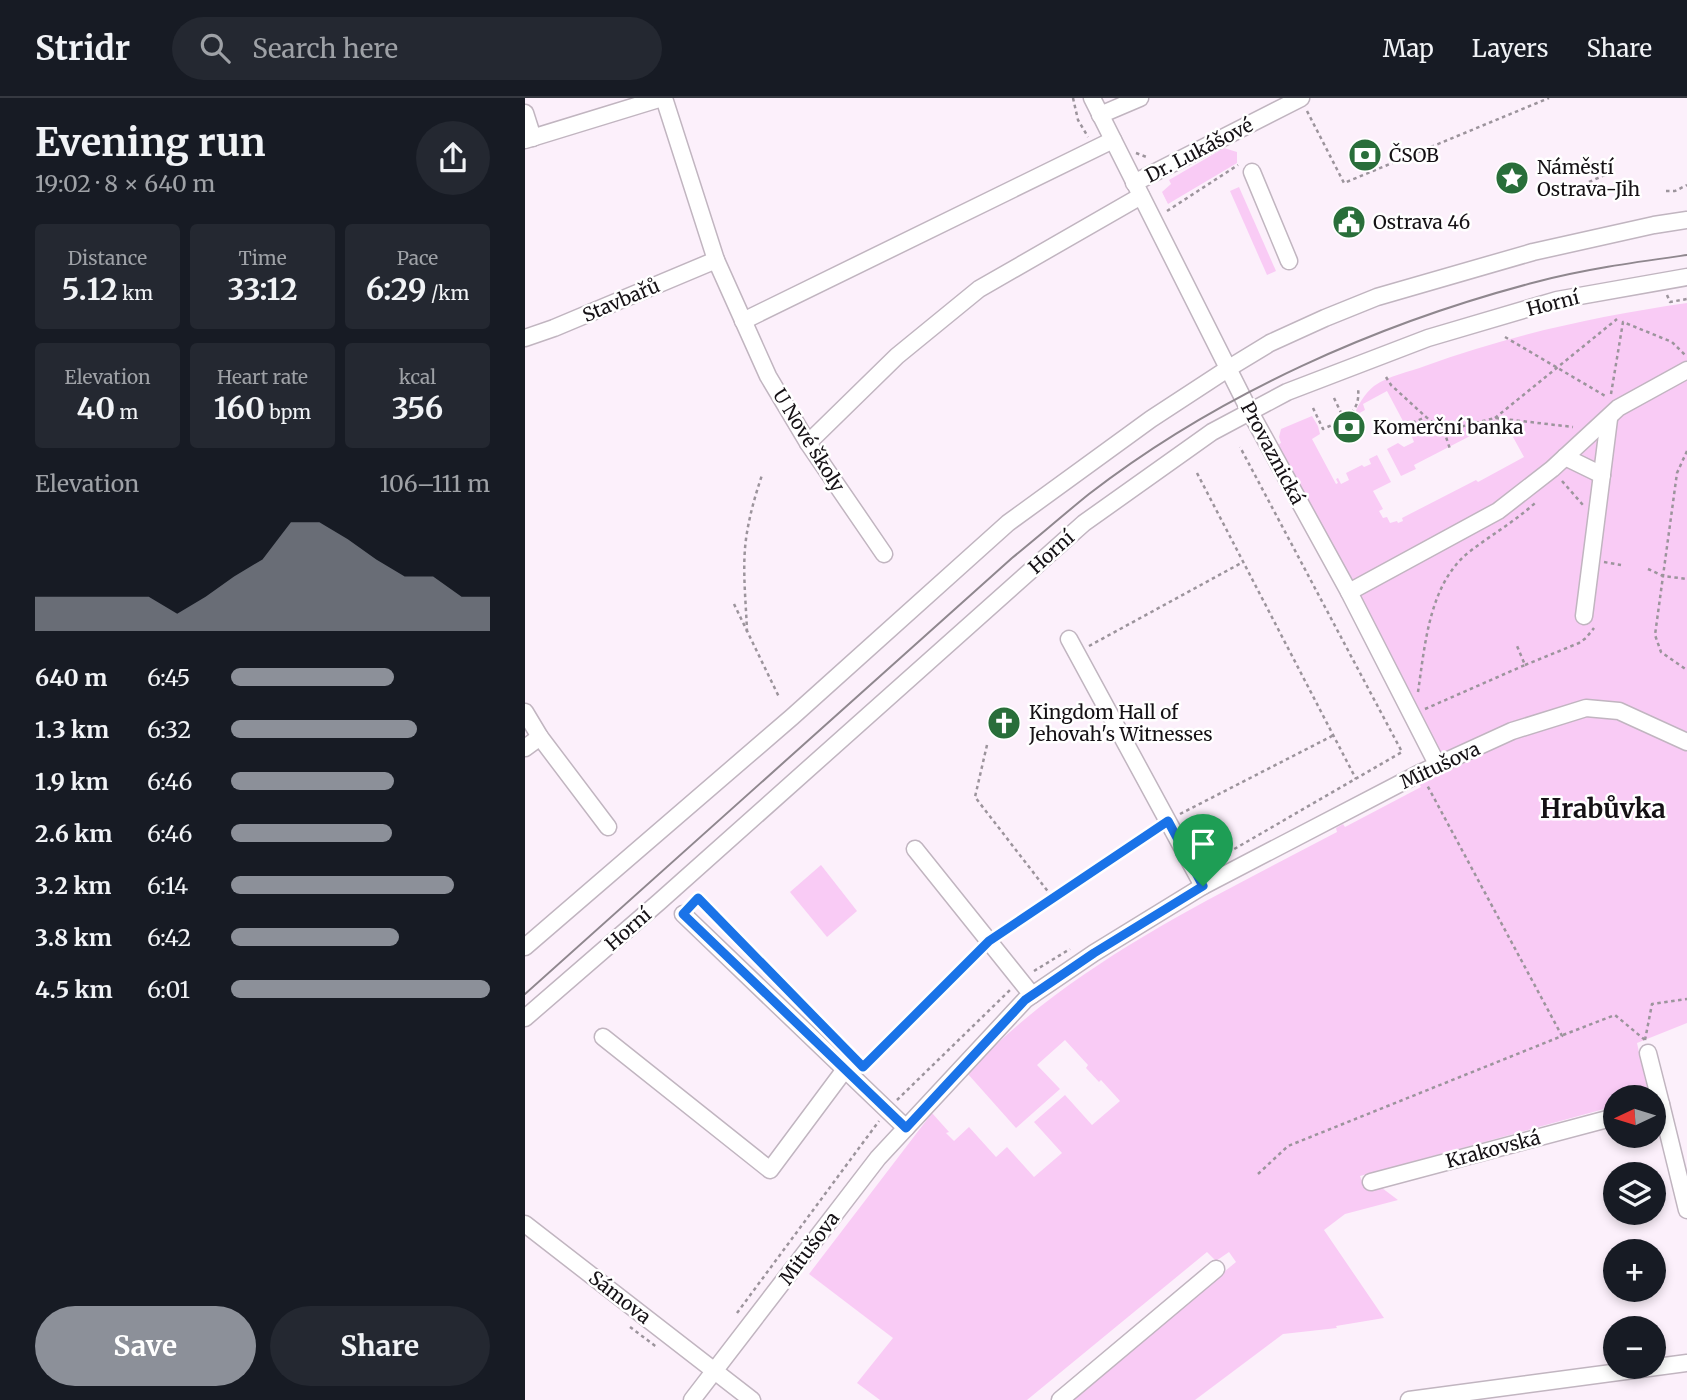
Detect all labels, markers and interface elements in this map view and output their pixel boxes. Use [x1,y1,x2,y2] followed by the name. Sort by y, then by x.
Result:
[172,17,662,80] search box
[35,28,130,69] text: Stridr
[196,29,234,67] icon: search
[252,32,398,65] text: Search here
[1383,33,1434,64] text: Map
[1472,33,1548,64] text: Layers
[1586,33,1652,64] text: Share
[1141,113,1257,187] street label: Dr. Lukášové
[35,119,266,166] text: Evening run
[416,121,490,195] button: share
[1346,136,1384,174] bank icon: ČSOB
[1389,142,1439,167] place label: ČSOB
[1537,155,1641,201] place label: Náměstí Ostrava-Jih
[1493,159,1531,197] place icon: Náměstí Ostrava-Jih
[35,169,215,198] text: 19:02 · 8 × 640 m
[1330,203,1368,241] public building icon: Ostrava 46
[1373,210,1470,234] place label: Ostrava 46
[68,246,147,270] text: Distance
[238,246,287,270] text: Time
[397,246,438,270] text: Pace
[62,270,118,308] text: 5.12
[227,270,298,308] text: 33:12
[366,270,427,308] text: 6:29
[579,273,663,327] street label: Stavbařů
[118,281,153,305] text: km
[427,281,469,305] text: /km
[1524,285,1583,321] street label: Horní
[64,365,151,389] text: Elevation
[217,365,308,389] text: Heart rate
[399,365,436,389] text: kcal
[768,384,850,496] street label: U Nové školy
[77,389,115,427] text: 40
[214,389,265,427] text: 160
[392,389,443,427] text: 356
[1236,398,1310,508] street label: Provaznická
[115,400,138,424] text: m
[265,400,311,424] text: bpm
[1330,408,1368,446] bank icon: Komerční banka
[1373,415,1523,439] place label: Komerční banka
[35,469,139,498] text: Elevation
[380,469,490,498] text: 106–111 m
[1023,525,1079,579] street label: Horní
[35,663,107,692] text: 640 m
[147,663,190,692] text: 6:45
[1028,700,1213,746] place label: Kingdom Hall of Jehovah's Witnesses
[985,704,1023,742] church icon: Kingdom Hall of Jehovah's Witnesses
[35,715,109,744] text: 1.3 km
[147,715,191,744] text: 6:32
[1396,736,1484,794] street label: Mitušova
[35,767,109,796] text: 1.9 km
[147,767,193,796] text: 6:46
[1540,792,1666,825] district label: Hrabůvka
[1173,814,1233,886] pin
[35,819,112,848] text: 2.6 km
[147,819,193,848] text: 6:46
[1184,825,1222,863] icon: arrive
[35,871,112,900] text: 3.2 km
[147,871,188,900] text: 6:14
[600,902,657,956] street label: Horní
[35,923,112,952] text: 3.8 km
[147,923,191,952] text: 6:42
[35,975,113,1004] text: 4.5 km
[147,975,190,1004] text: 6:01
[1603,1085,1666,1148] north arrow
[1603,1085,1666,1379] map controls
[1443,1125,1543,1173] street label: Krakovská
[1603,1162,1666,1225] button: layers
[774,1207,844,1289] street label: Mitušova
[1603,1239,1666,1302] button: +
[584,1265,656,1329] street label: Sámova
[35,1306,256,1386] button: Save
[270,1306,490,1386] button: Share
[1603,1316,1666,1379] button: −

